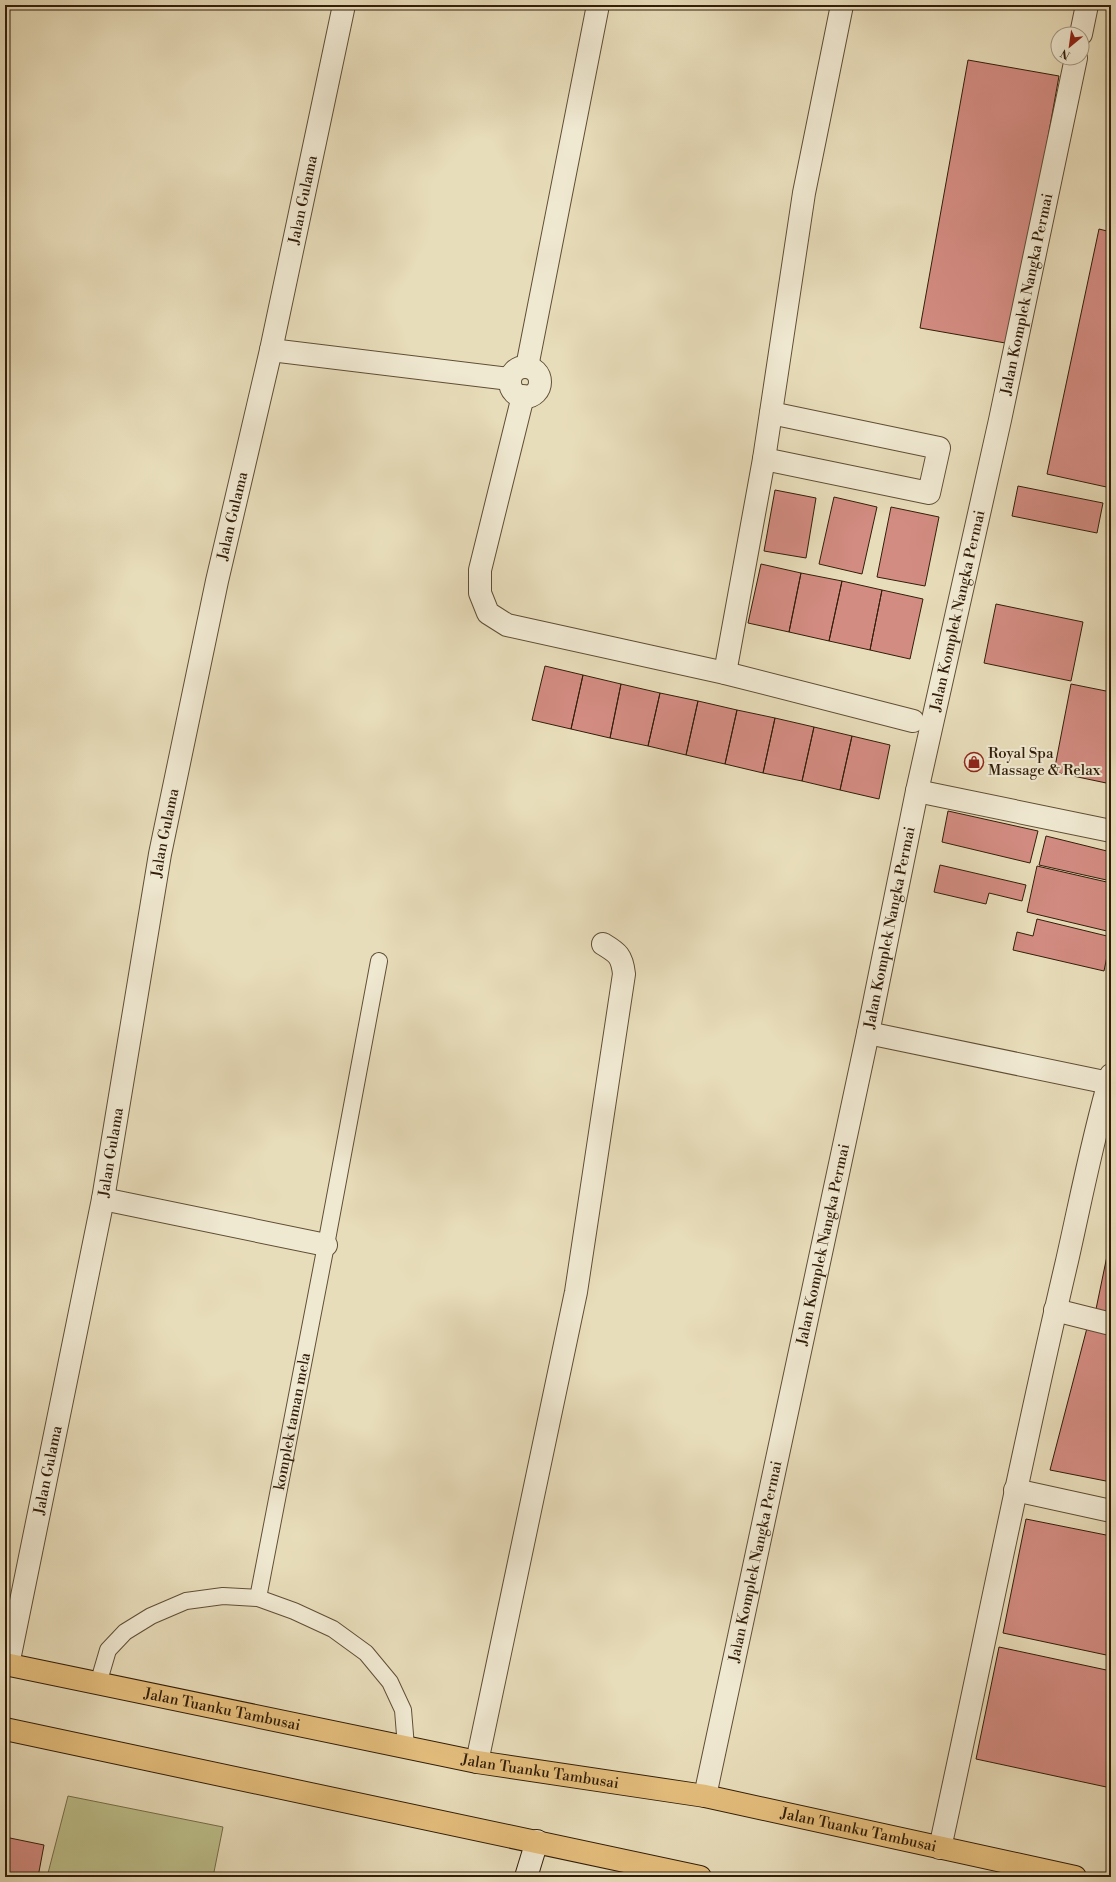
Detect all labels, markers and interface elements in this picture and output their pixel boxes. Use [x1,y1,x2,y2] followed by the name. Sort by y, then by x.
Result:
[1050,26,1090,66] north arrow
[1058,45,1073,62] text: N
[284,153,322,247] street label: Jalan Gulama
[996,191,1057,398] street label: Jalan Komplek Nangka Permai
[212,469,252,563] street label: Jalan Gulama
[925,508,989,714] street label: Jalan Komplek Nangka Permai
[988,744,1101,780] place label: Royal Spa Massage & Relax
[963,751,985,773] shop icon: Royal Spa Massage & Relax
[147,786,183,880] street label: Jalan Gulama
[859,825,919,1031] street label: Jalan Komplek Nangka Permai
[94,1106,128,1199] street label: Jalan Gulama
[792,1142,854,1348] street label: Jalan Komplek Nangka Permai
[270,1351,315,1492] street label: komplek taman mela
[29,1423,66,1517] street label: Jalan Gulama
[724,1459,786,1665] street label: Jalan Komplek Nangka Permai
[142,1683,302,1735] street label: Jalan Tuanku Tambusai
[459,1749,620,1793] street label: Jalan Tuanku Tambusai
[778,1803,939,1856] street label: Jalan Tuanku Tambusai

